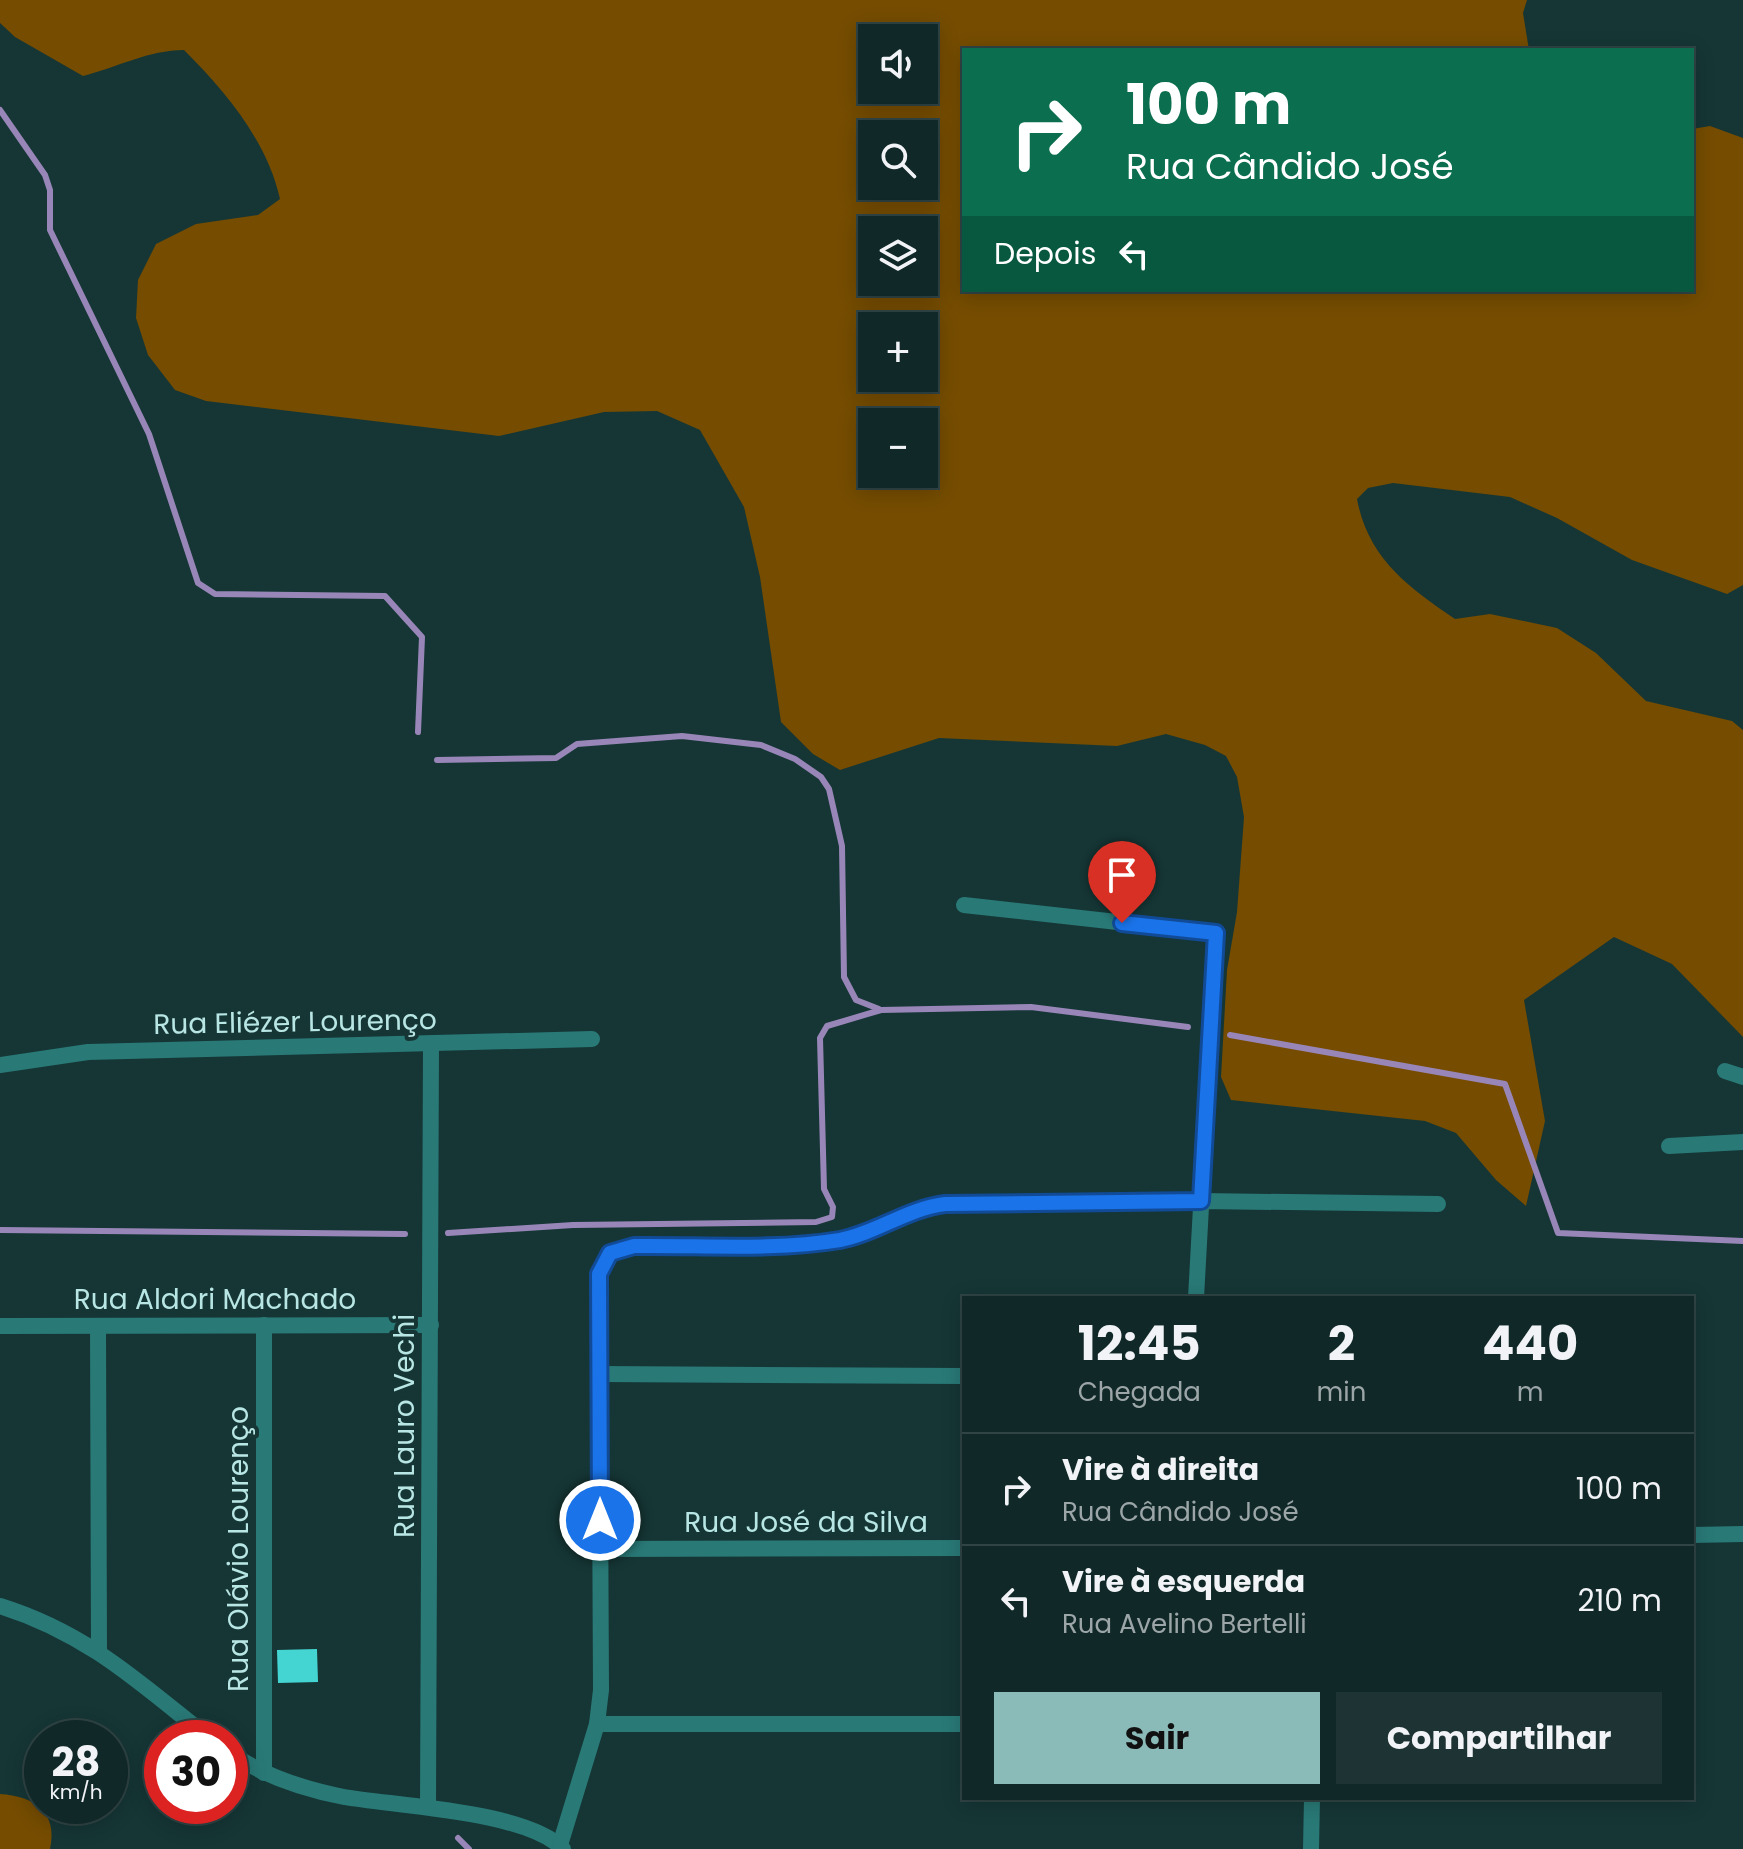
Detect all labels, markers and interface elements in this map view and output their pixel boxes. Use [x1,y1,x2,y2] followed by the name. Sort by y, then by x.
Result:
[858,24,938,488] map controls
[858,24,938,104] button: sound
[1126,65,1291,144] text: 100 m
[994,80,1098,184] icon: right
[858,120,938,200] button: search
[1126,141,1453,192] text: Rua Cândido José
[858,216,938,296] button: layers
[994,232,1096,275] text: Depois
[1112,232,1156,276] icon: left
[858,312,938,392] button: +
[858,408,938,488] button: −
[1088,841,1156,923] pin
[1100,853,1144,897] icon: arrive
[153,1000,437,1044] street label: Rua Eliézer Lourenço
[74,1280,356,1319] street label: Rua Aldori Machado
[1078,1310,1201,1377] text: 12:45
[1328,1310,1355,1377] text: 2
[1482,1310,1578,1377] text: 440
[385,1314,424,1538] street label: Rua Lauro Vechi
[1078,1374,1201,1410] text: Chegada
[1316,1374,1366,1410] text: min
[1517,1374,1544,1410] text: m
[219,1406,258,1692] street label: Rua Olávio Lourenço
[1062,1448,1259,1491] text: Vire à direita
[994,1467,1038,1511] icon: right
[1576,1467,1662,1510] text: 100 m
[558,1478,642,1562] position arrow
[1062,1494,1299,1530] text: Rua Cândido José
[684,1503,928,1542] street label: Rua José da Silva
[1062,1560,1305,1603] text: Vire à esquerda
[994,1579,1038,1623] icon: left
[1577,1579,1662,1622] text: 210 m
[1062,1606,1307,1642] text: Rua Avelino Bertelli
[994,1692,1320,1784] button: Sair
[1336,1692,1662,1784] button: Compartilhar
[144,1720,248,1824] speed limit sign: 30
[52,1734,100,1790] text: 28
[49,1778,103,1806] text: km/h

